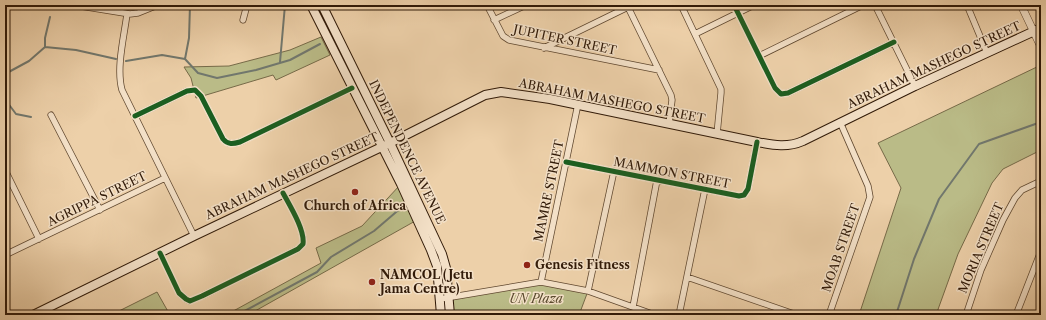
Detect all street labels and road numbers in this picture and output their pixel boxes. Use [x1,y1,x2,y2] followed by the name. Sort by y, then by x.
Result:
[844,18,1023,112] street label: ABRAHAM MASHEGO STREET
[510,21,618,58] street label: JUPITER STREET
[517,75,707,126] street label: ABRAHAM MASHEGO STREET
[366,77,449,226] street label: INDEPENDENCE AVENUE
[202,129,381,223] street label: ABRAHAM MASHEGO STREET
[530,139,567,243] street label: MAMRE STREET
[612,154,732,191] street label: MAMMON STREET
[44,168,149,230] street label: AGRIPPA STREET
[955,200,1006,295] street label: MORIA STREET
[818,202,863,294] street label: MOAB STREET

